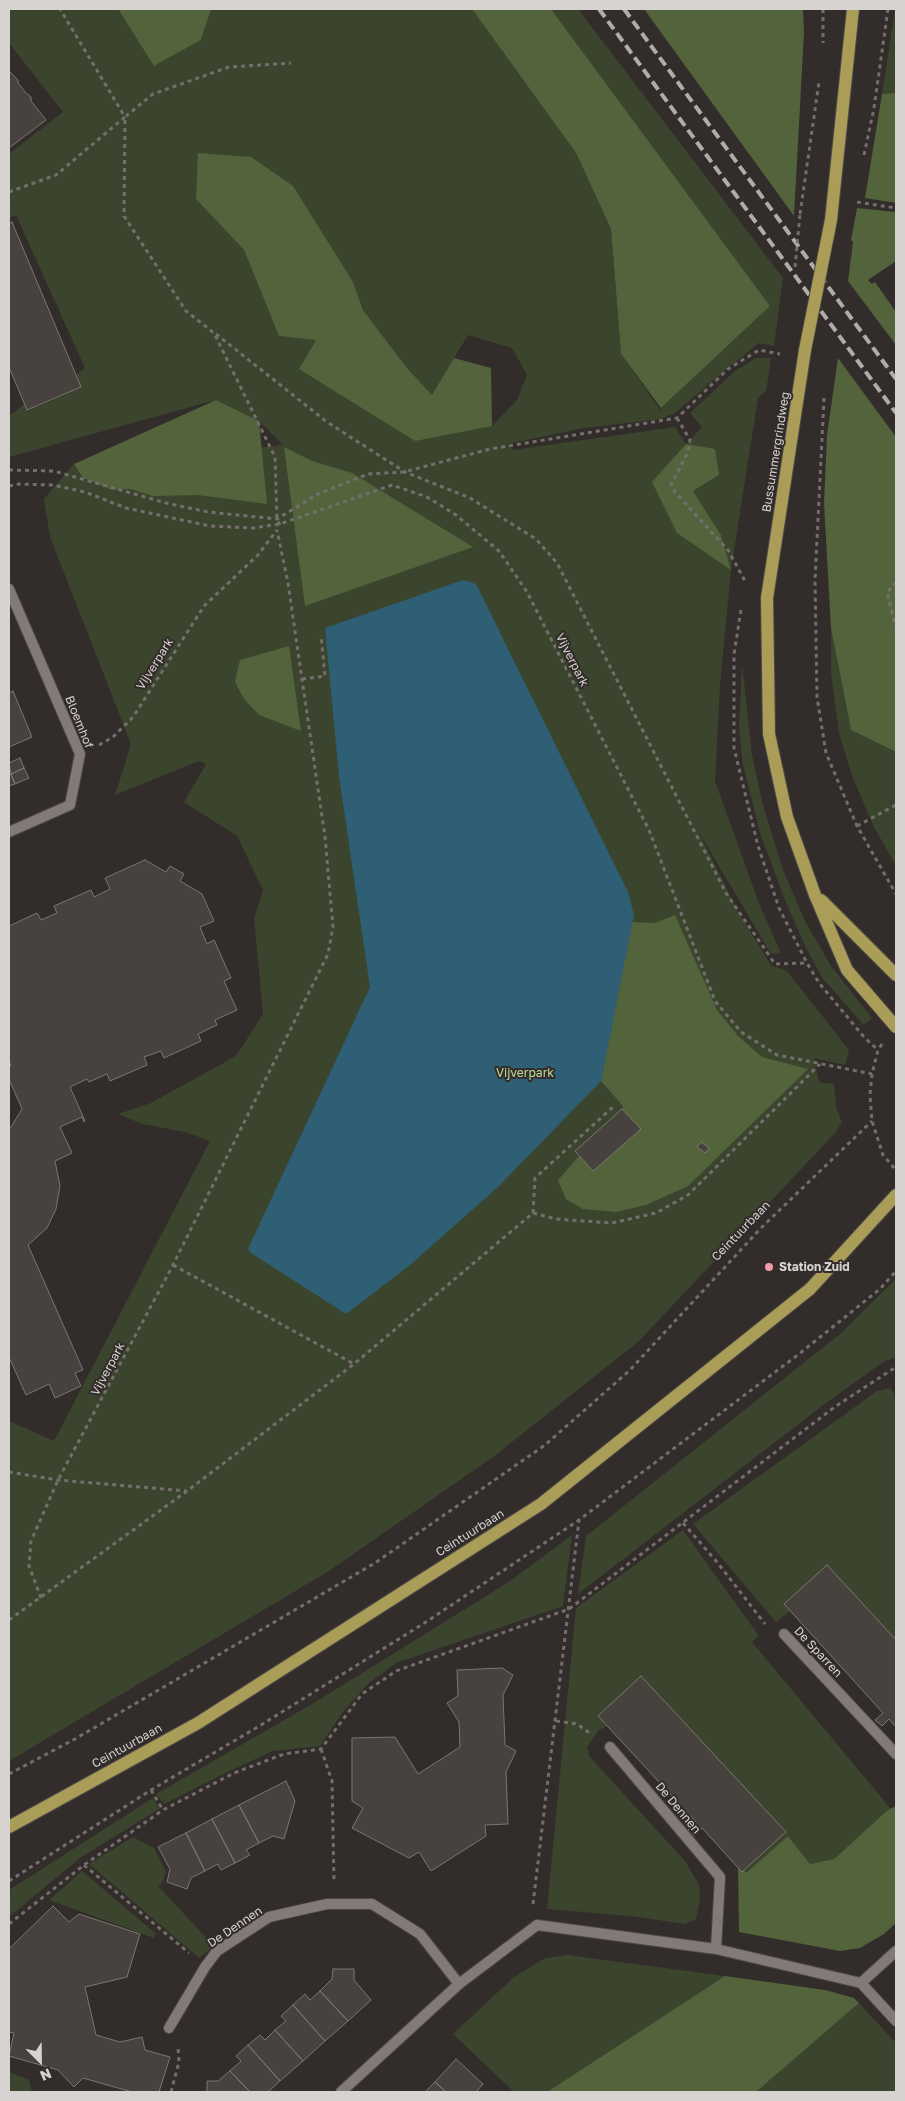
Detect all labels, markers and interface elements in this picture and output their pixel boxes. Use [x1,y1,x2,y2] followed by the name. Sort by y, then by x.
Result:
[759,391,793,513] street label: Bussummergrindweg
[552,631,592,689] street label: Vijverpark
[133,636,177,692] street label: Vijverpark
[62,694,96,750] street label: Bloemhof
[496,1066,554,1080] park label: Vijverpark
[709,1198,773,1264] street label: Ceintuurbaan
[779,1260,850,1274] place label: Station Zuid
[763,1261,775,1273] marker: Station Zuid
[88,1340,128,1398] street label: Vijverpark
[433,1506,507,1560] street label: Ceintuurbaan
[791,1624,845,1680] street label: De Sparren
[89,1721,165,1771] street label: Ceintuurbaan
[652,1779,704,1837] street label: De Dennen
[205,1903,265,1951] street label: De Dennen
[15,2036,65,2086] north arrow
[38,2065,54,2085] text: N

